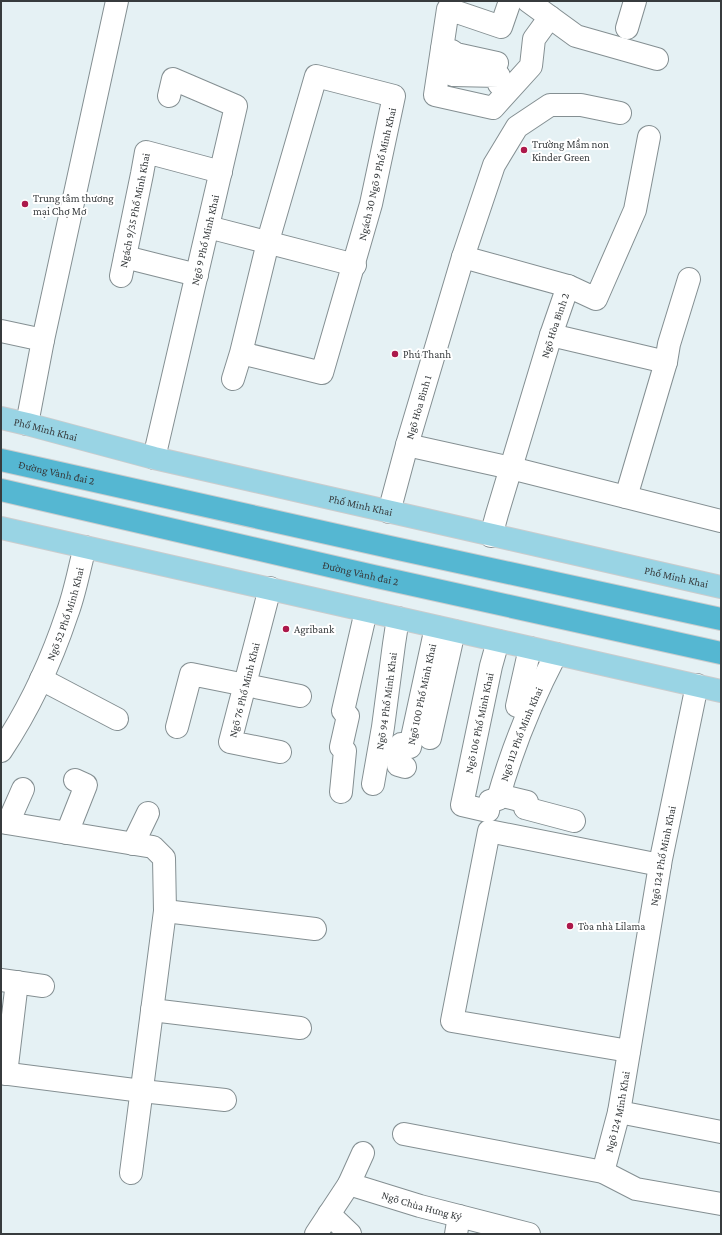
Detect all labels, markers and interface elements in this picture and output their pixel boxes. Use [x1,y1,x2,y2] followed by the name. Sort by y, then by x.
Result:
[356,106,399,242] street label: Ngách 30 Ngõ 9 Phố Minh Khai
[532,138,609,163] place label: Trường Mầm non Kinder Green
[519,145,529,155] marker: Trường Mầm non Kinder Green
[117,152,152,269] street label: Ngách 9/35 Phố Minh Khai
[33,192,114,218] place label: Trung tâm thương mại Chợ Mơ
[188,193,221,286] street label: Ngõ 9 Phố Minh Khai
[20,199,30,209] marker: Trung tâm thương mại Chợ Mơ
[538,291,571,359] street label: Ngõ Hòa Bình 2
[403,348,451,360] place label: Phú Thanh
[390,349,400,359] marker: Phú Thanh
[403,373,434,440] street label: Ngõ Hòa Bình 1
[13,415,79,443] street label: Phố Minh Khai
[17,458,96,487] street label: Đường Vành đai 2
[327,492,394,518] street label: Phố Minh Khai
[321,559,400,587] street label: Đường Vành đai 2
[643,564,710,590] street label: Phố Minh Khai
[44,566,86,662] street label: Ngõ 52 Phố Minh Khai
[294,623,335,636] place label: Agribank
[281,624,291,634] marker: Agribank
[226,641,263,739] street label: Ngõ 76 Phố Minh Khai
[405,642,438,746] street label: Ngõ 100 Phố Minh Khai
[373,652,399,751] street label: Ngõ 94 Phố Minh Khai
[462,672,497,775] street label: Ngõ 106 Phố Minh Khai
[498,685,545,783] street label: Ngõ 112 Phố Minh Khai
[647,805,678,907] street label: Ngõ 124 Phố Minh Khai
[578,920,645,932] place label: Tòa nhà Lilama
[565,921,575,931] marker: Tòa nhà Lilama
[603,1070,632,1154] street label: Ngõ 124 Minh Khai
[380,1189,464,1224] street label: Ngõ Chùa Hưng Ký

